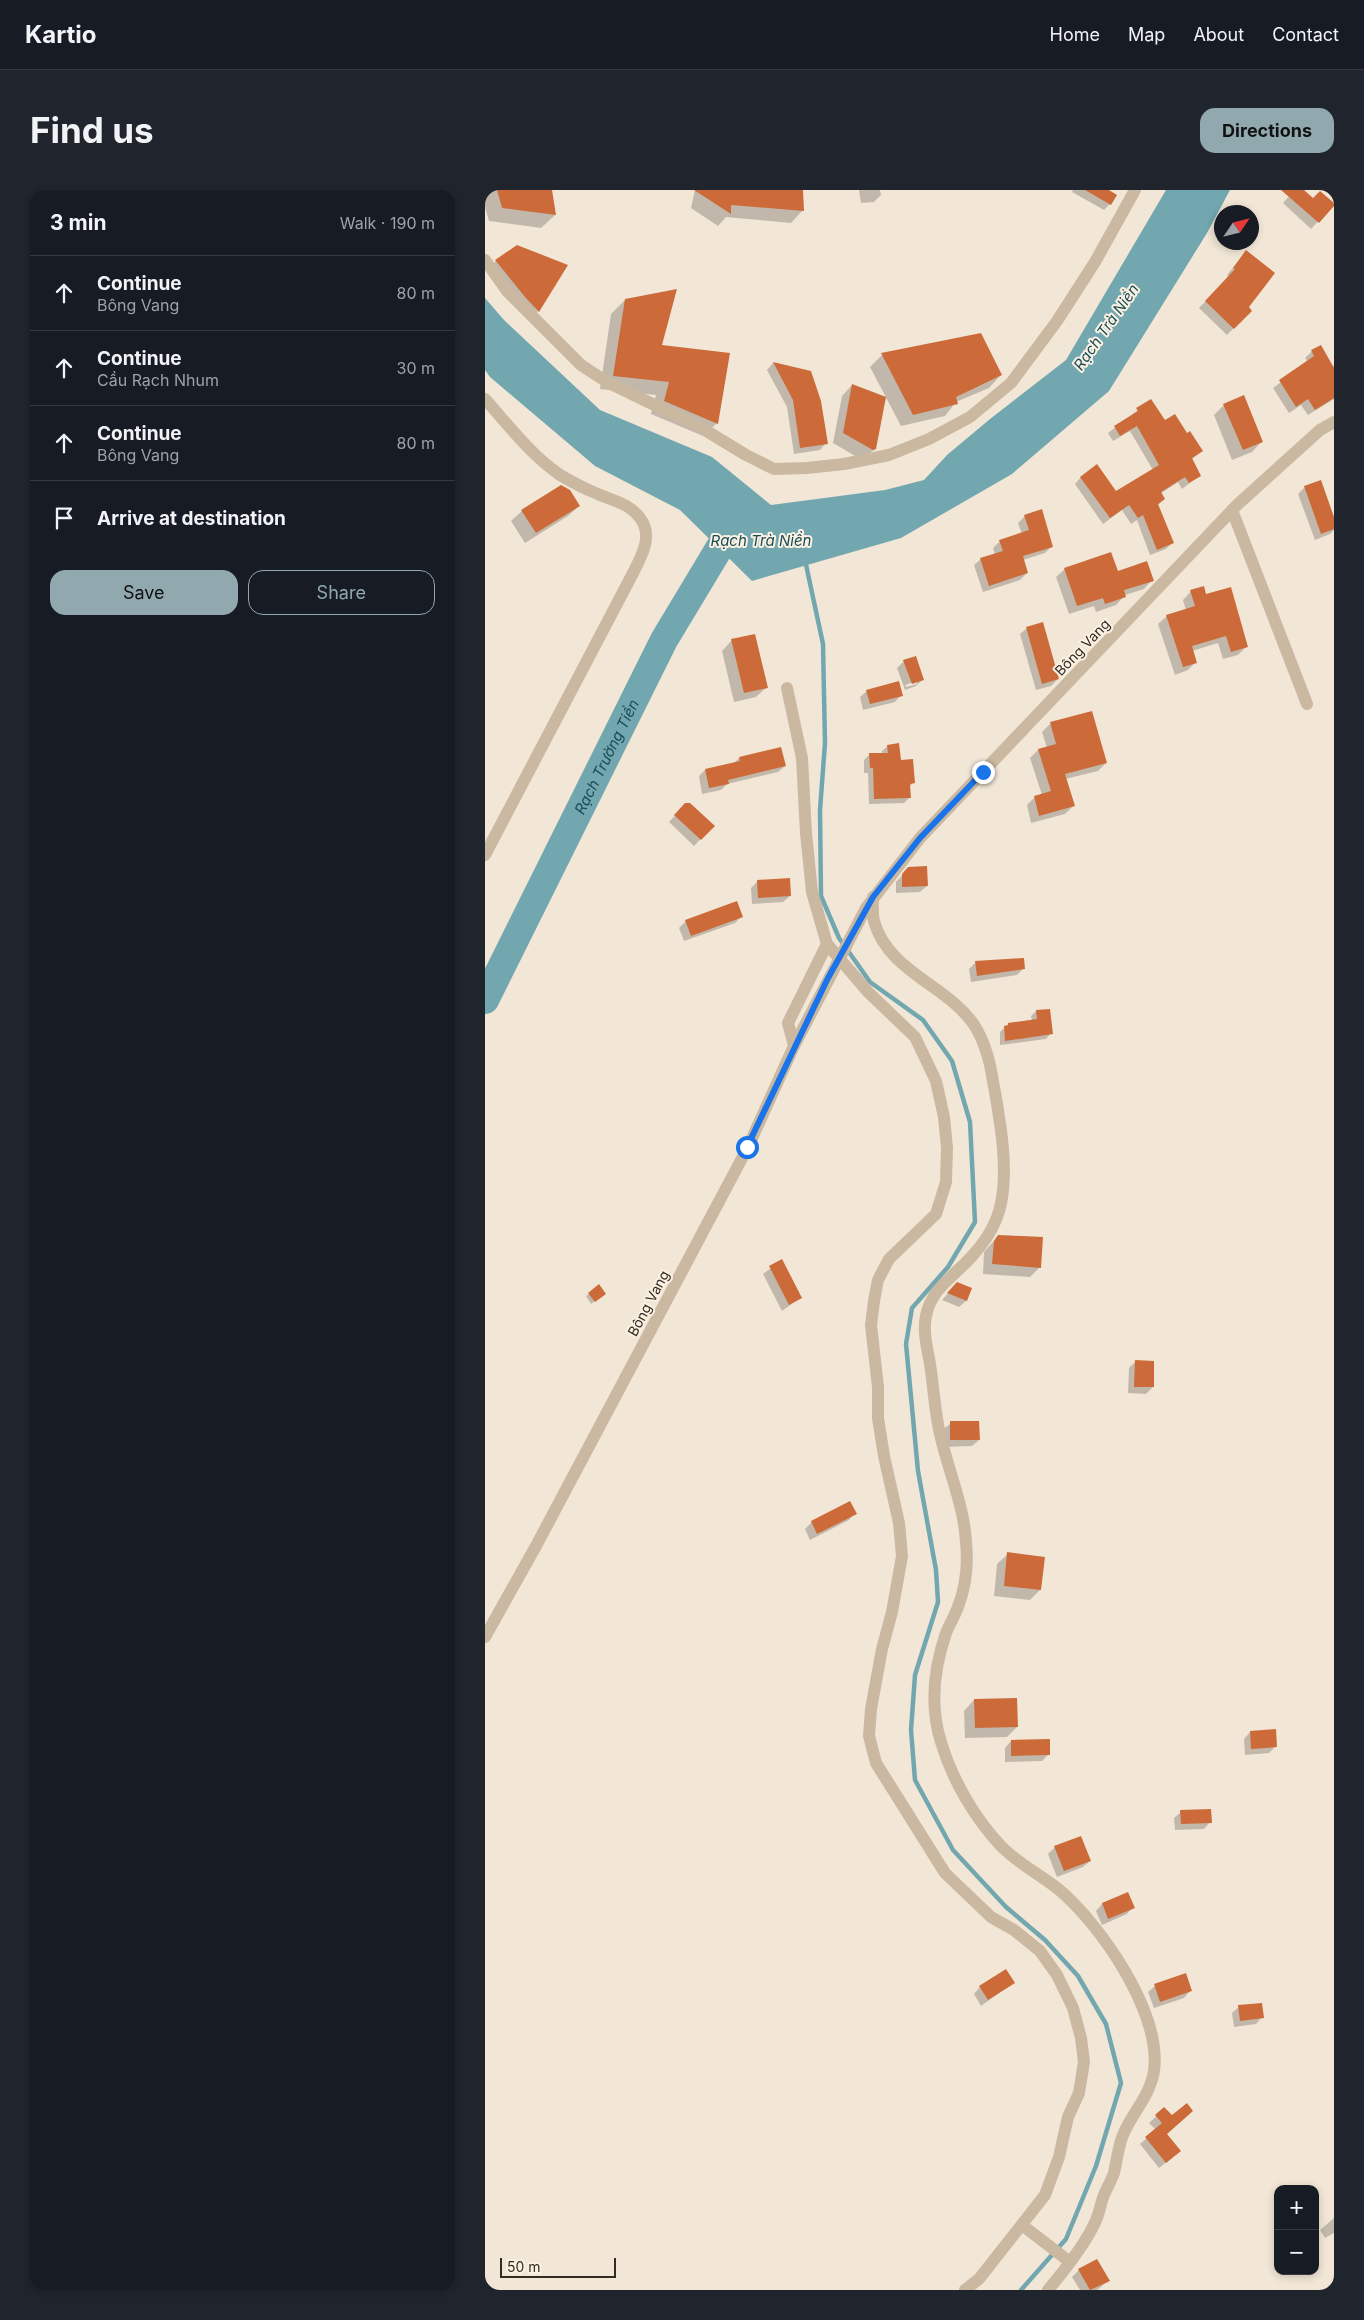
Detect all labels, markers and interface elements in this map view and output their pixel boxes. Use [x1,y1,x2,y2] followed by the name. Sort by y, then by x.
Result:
[25,20,96,49] text: Kartio
[1050,24,1100,45] text: Home
[1128,24,1165,45] text: Map
[1193,24,1244,45] text: About
[1272,24,1339,45] text: Contact
[1200,108,1334,153] button: Directions
[30,109,154,151] text: Find us
[1214,205,1259,250] north arrow
[50,210,106,235] text: 3 min
[340,213,435,233] text: Walk · 190 m
[97,272,182,295] text: Continue
[50,279,78,307] icon: ahead
[1069,280,1143,374] water label: Rạch Trà Niền
[396,283,435,303] text: 80 m
[97,295,179,315] text: Bông Vang
[97,347,182,370] text: Continue
[50,354,78,382] icon: ahead
[397,358,435,378] text: 30 m
[97,370,219,390] text: Cầu Rạch Nhum
[97,422,182,445] text: Continue
[50,429,78,457] icon: ahead
[396,433,435,453] text: 80 m
[97,445,179,465] text: Bông Vang
[50,504,78,532] icon: arrive
[97,507,286,530] text: Arrive at destination
[711,531,812,550] water label: Rạch Trà Niền
[50,570,238,615] button: Save
[248,570,435,615] button: Share
[1051,615,1113,679] street label: Bông Vang
[570,696,643,817] water label: Rạch Trường Tiền
[972,761,995,784] route end
[736,1136,759,1159] route start
[624,1267,672,1339] street label: Bông Vang
[1274,2185,1319,2275] map controls
[1274,2185,1319,2230] button: +
[1274,2230,1319,2275] button: −
[500,2255,616,2278] scale bar
[507,2258,541,2275] text: 50 m

